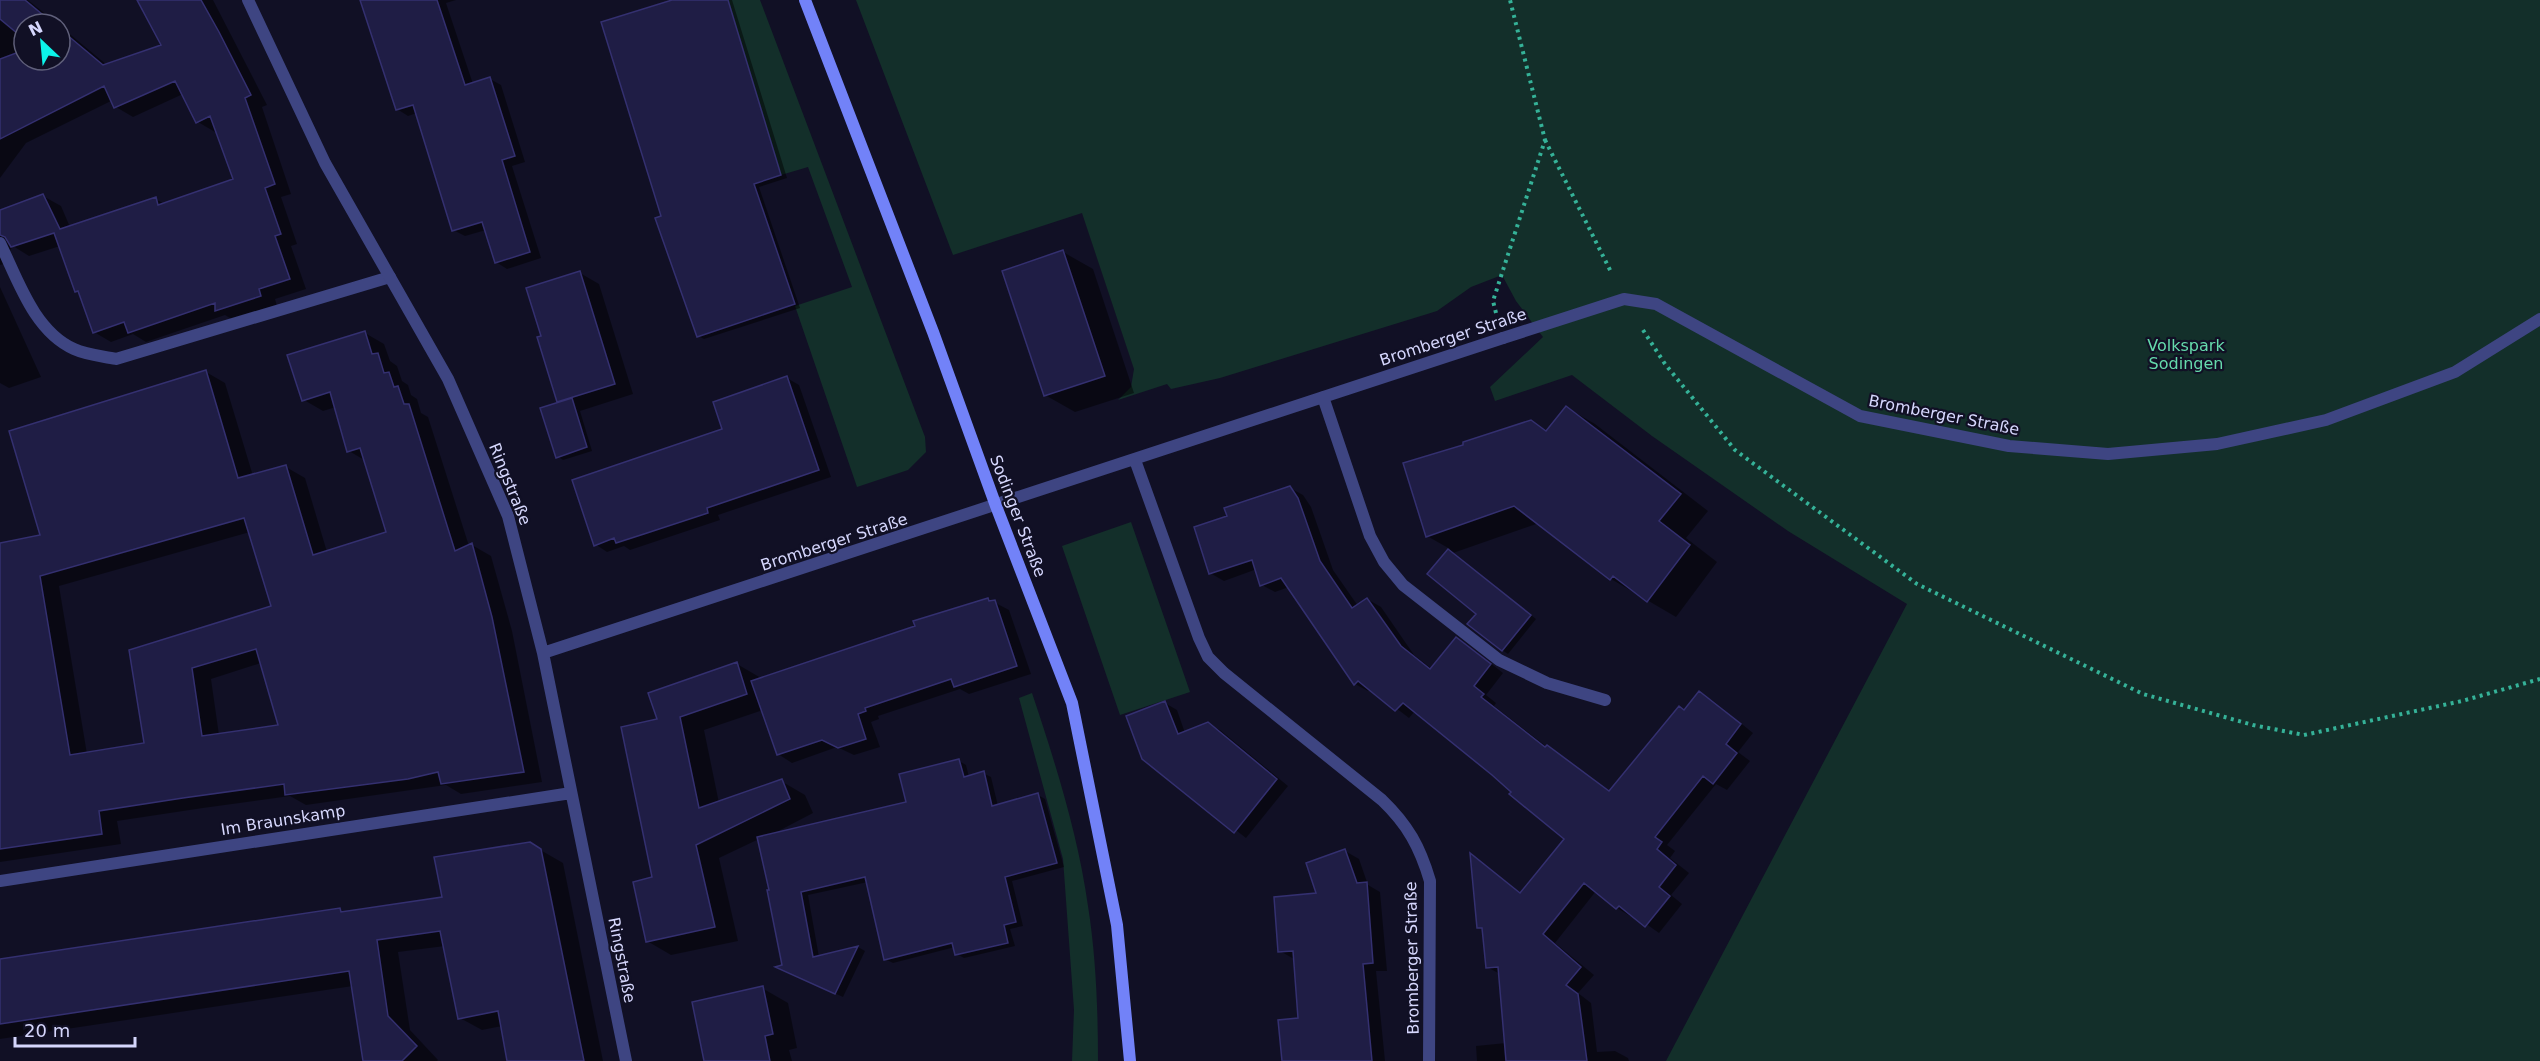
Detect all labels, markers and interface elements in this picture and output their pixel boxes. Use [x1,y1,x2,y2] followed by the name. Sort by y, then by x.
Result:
[12,12,72,72] north arrow
[25,17,46,40] text: N
[1377,304,1529,370] street label: Bromberger Straße
[2147,336,2225,373] park label: Volkspark Sodingen
[1867,391,2021,439] street label: Bromberger Straße
[485,440,535,528] street label: Ringstraße
[986,452,1050,580] street label: Sodinger Straße
[758,509,910,575] street label: Bromberger Straße
[219,801,347,839] street label: Im Braunskamp
[1401,881,1423,1035] street label: Bromberger Straße
[604,916,640,1004] street label: Ringstraße
[15,1010,135,1048] scale bar
[24,1020,70,1041] text: 20 m

